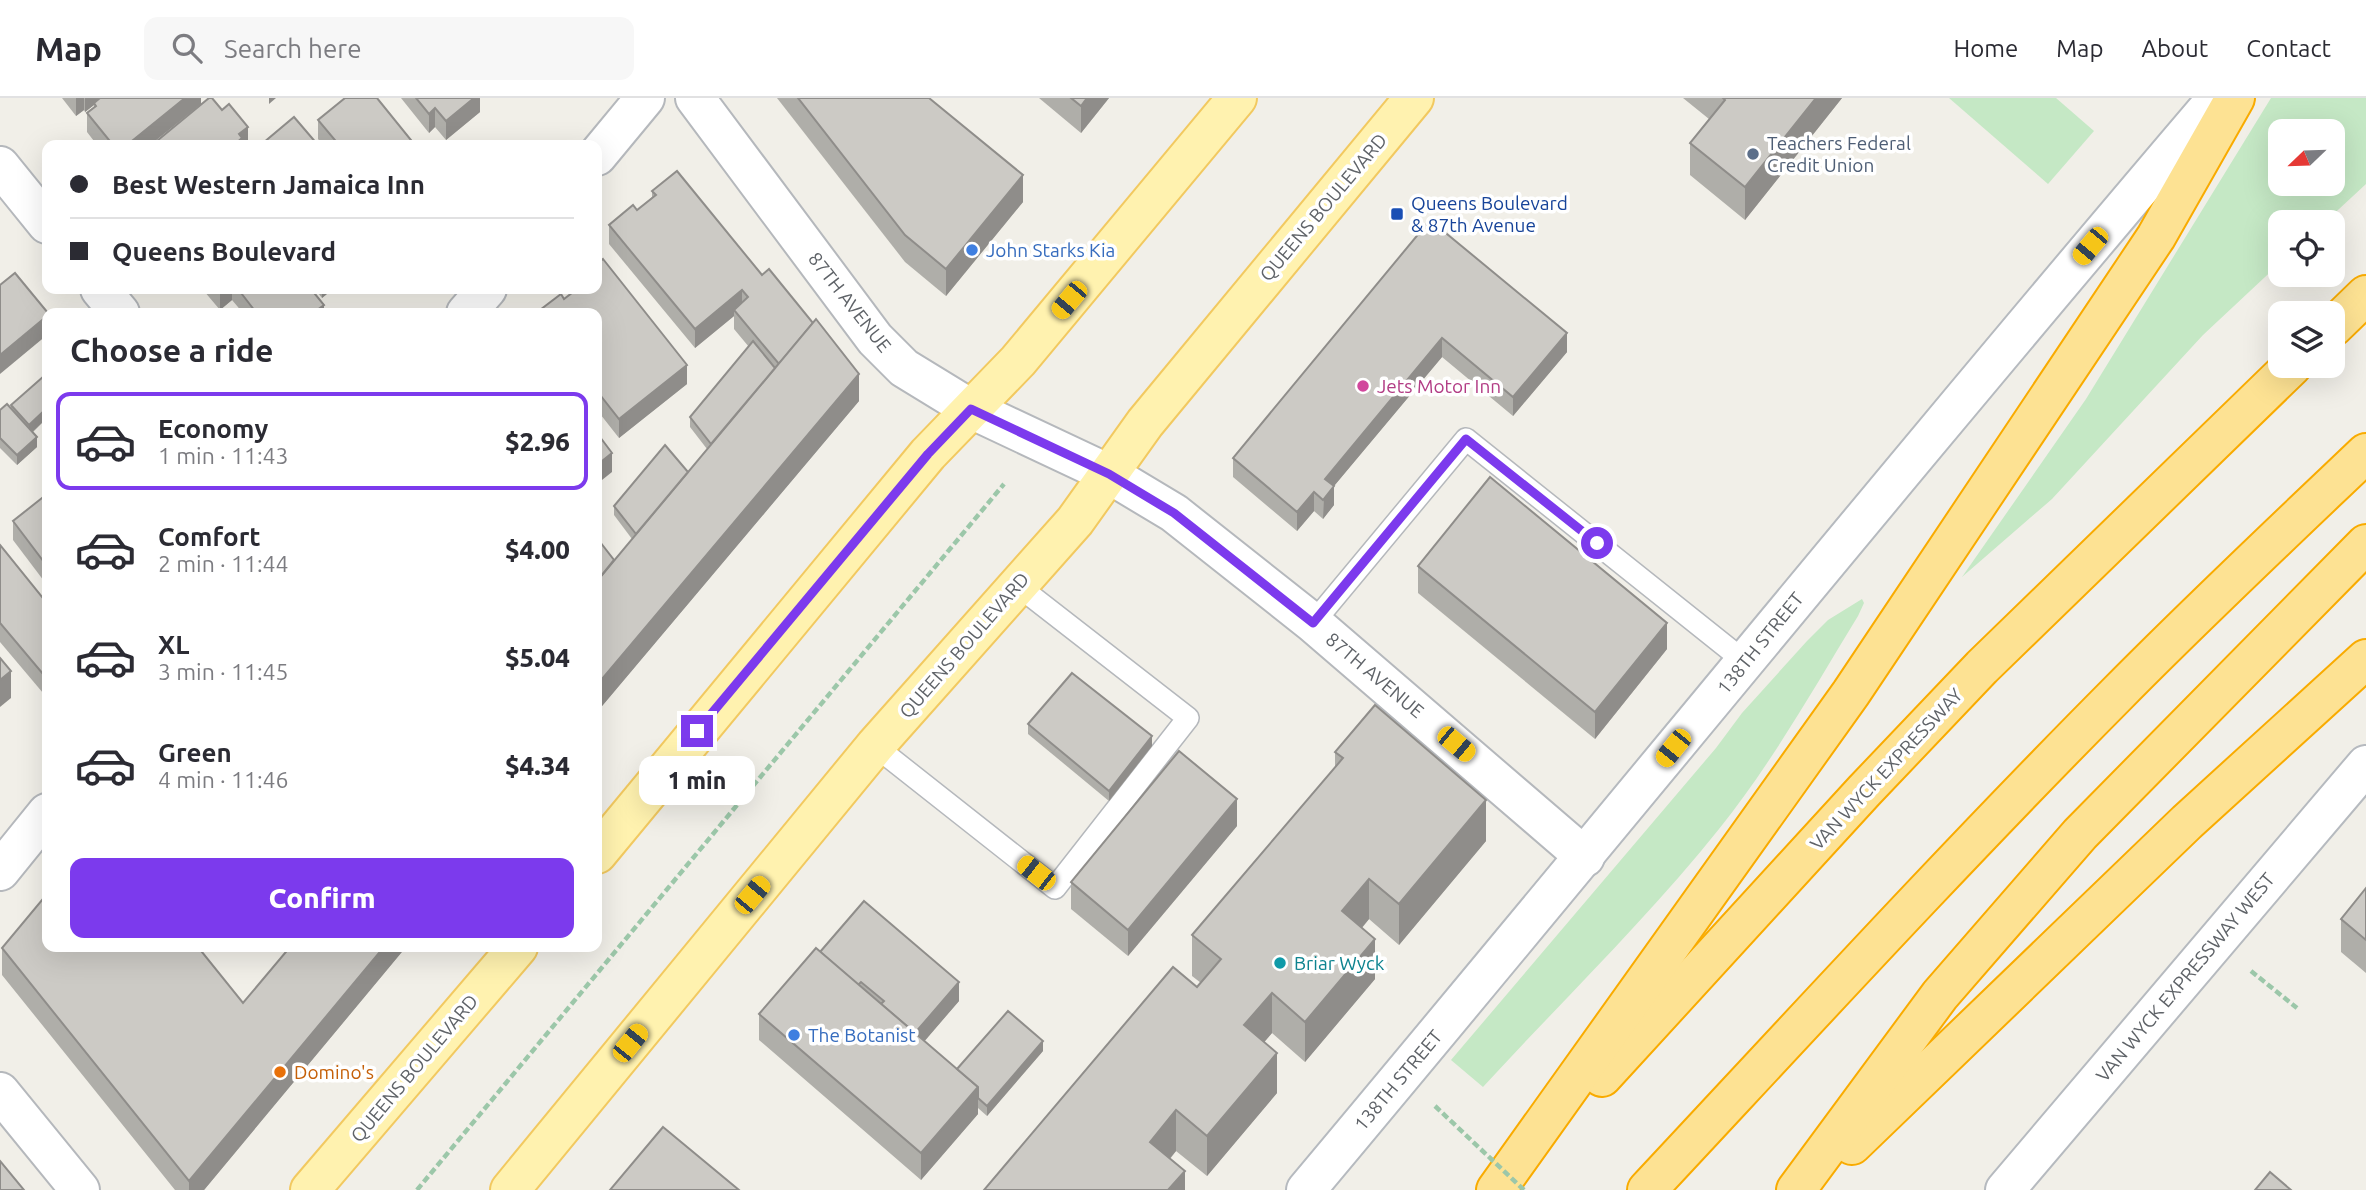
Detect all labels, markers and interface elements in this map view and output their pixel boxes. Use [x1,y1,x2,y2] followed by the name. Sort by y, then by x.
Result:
[144,17,634,80] search box
[168,29,206,67] icon: search
[35,30,102,67] text: Map
[224,34,362,63] text: Search here
[1953,35,2018,62] text: Home
[2056,35,2103,62] text: Map
[2141,35,2208,62] text: About
[2246,35,2331,62] text: Contact
[2268,119,2345,196] north arrow
[2268,119,2345,378] map controls
[1255,129,1391,285] street label: QUEENS BOULEVARD
[1767,132,1911,176] place label: Teachers Federal Credit Union
[1745,146,1761,162] marker: Teachers Federal Credit Union
[112,170,425,199] text: Best Western Jamaica Inn
[1411,192,1568,236] place label: Queens Boulevard & 87th Avenue
[1389,206,1405,222] marker: Queens Boulevard & 87th Avenue
[2268,210,2345,287] button: locate
[2069,223,2112,269] car
[112,237,336,266] text: Queens Boulevard
[986,239,1115,261] place label: John Starks Kia
[964,242,980,258] marker: John Starks Kia
[804,248,896,356] street label: 87TH AVENUE
[1048,277,1091,323] car
[2268,301,2345,378] button: layers
[70,332,273,368] text: Choose a ride
[1377,375,1501,397] place label: Jets Motor Inn
[1355,378,1371,394] marker: Jets Motor Inn
[74,410,137,473] icon: car
[158,414,268,443] text: Economy
[505,427,570,456] text: $2.96
[158,443,289,468] text: 1 min · 11:43
[74,518,137,581] icon: car
[158,522,261,551] text: Comfort
[1581,527,1613,559] route start
[505,535,570,564] text: $4.00
[158,551,289,576] text: 2 min · 11:44
[895,568,1033,722] street label: QUEENS BOULEVARD
[1712,587,1808,698] street label: 138TH STREET
[74,626,137,689] icon: car
[1322,628,1428,722] street label: 87TH AVENUE
[158,630,189,659] text: XL
[505,643,570,672] text: $5.04
[158,659,289,684] text: 3 min · 11:45
[1805,684,1967,854] street label: VAN WYCK EXPRESSWAY
[681,715,713,747] route end
[1434,722,1479,766] car
[1652,725,1695,771] car
[74,734,137,797] icon: car
[158,738,232,767] text: Green
[505,751,570,780] text: $4.34
[639,756,755,804] callout: 1 min
[158,767,289,792] text: 4 min · 11:46
[668,768,726,793] text: 1 min
[1013,852,1060,894] car
[70,858,574,938] button: Confirm
[2091,868,2279,1086] street label: VAN WYCK EXPRESSWAY WEST
[731,872,774,918] car
[1294,952,1385,974] place label: Briar Wyck
[1272,955,1288,971] marker: Briar Wyck
[346,990,482,1146] street label: QUEENS BOULEVARD
[609,1020,652,1066] car
[808,1024,916,1046] place label: The Botanist
[1350,1025,1447,1135] street label: 138TH STREET
[786,1027,802,1043] marker: The Botanist
[294,1061,374,1083] place label: Domino's
[272,1064,288,1080] marker: Domino's

